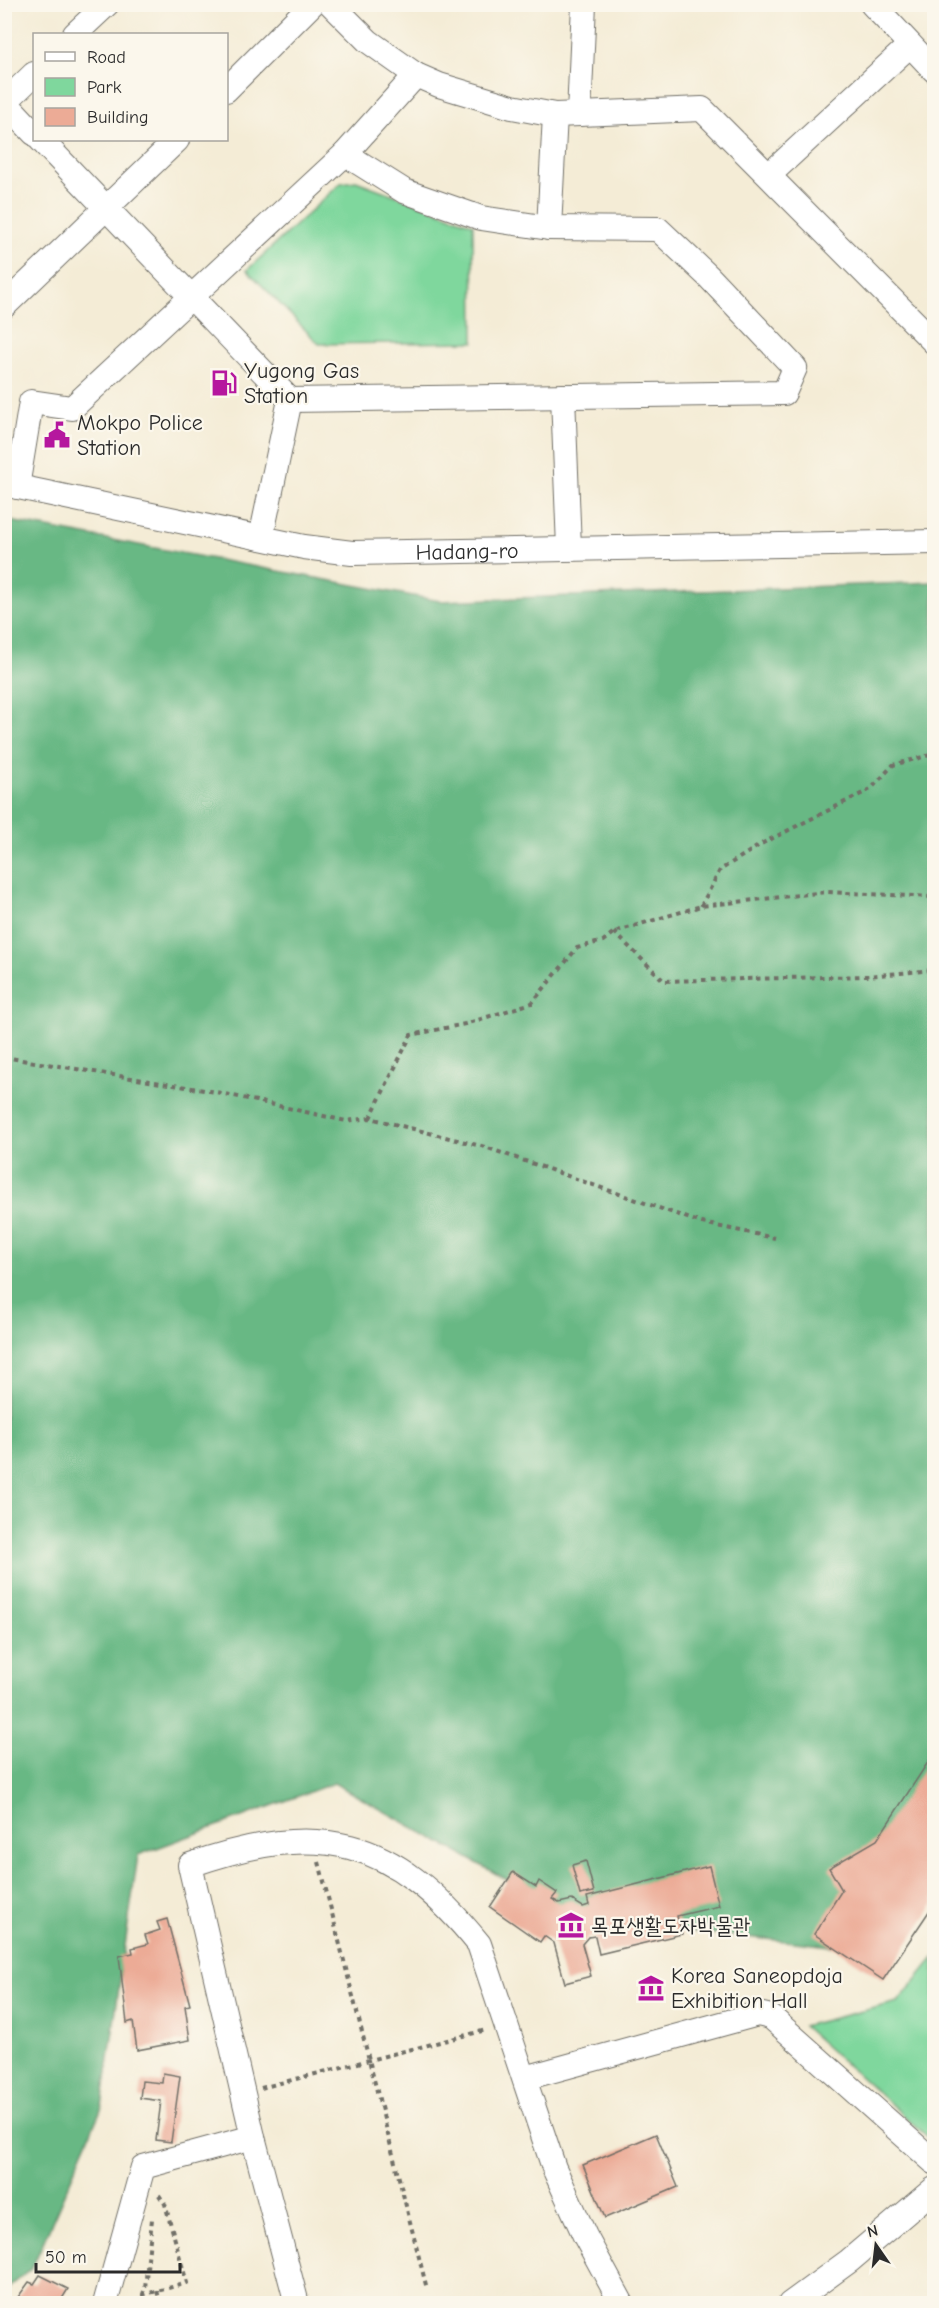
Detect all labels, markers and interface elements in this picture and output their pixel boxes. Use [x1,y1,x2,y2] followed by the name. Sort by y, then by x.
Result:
[33,33,228,141] legend
[87,47,126,68] text: Road
[87,77,122,98] text: Park
[87,107,149,128] text: Building
[244,358,359,409] place label: Yugong Gas Station
[209,368,239,398] fuel station icon: Yugong Gas Station
[77,410,203,461] place label: Mokpo Police Station
[42,420,72,450] public building icon: Mokpo Police Station
[415,538,519,566] street label: Hadang-ro
[556,1910,586,1940] museum icon: 목포생활도자박물관
[591,1913,750,1939] place label: 목포생활도자박물관
[671,1963,843,2014] place label: Korea Saneopdoja Exhibition Hall
[636,1973,666,2003] museum icon: Korea Saneopdoja Exhibition Hall
[846,2215,906,2275] north arrow
[865,2221,880,2241] text: N
[36,2236,180,2274] scale bar
[45,2247,87,2268] text: 50 m

